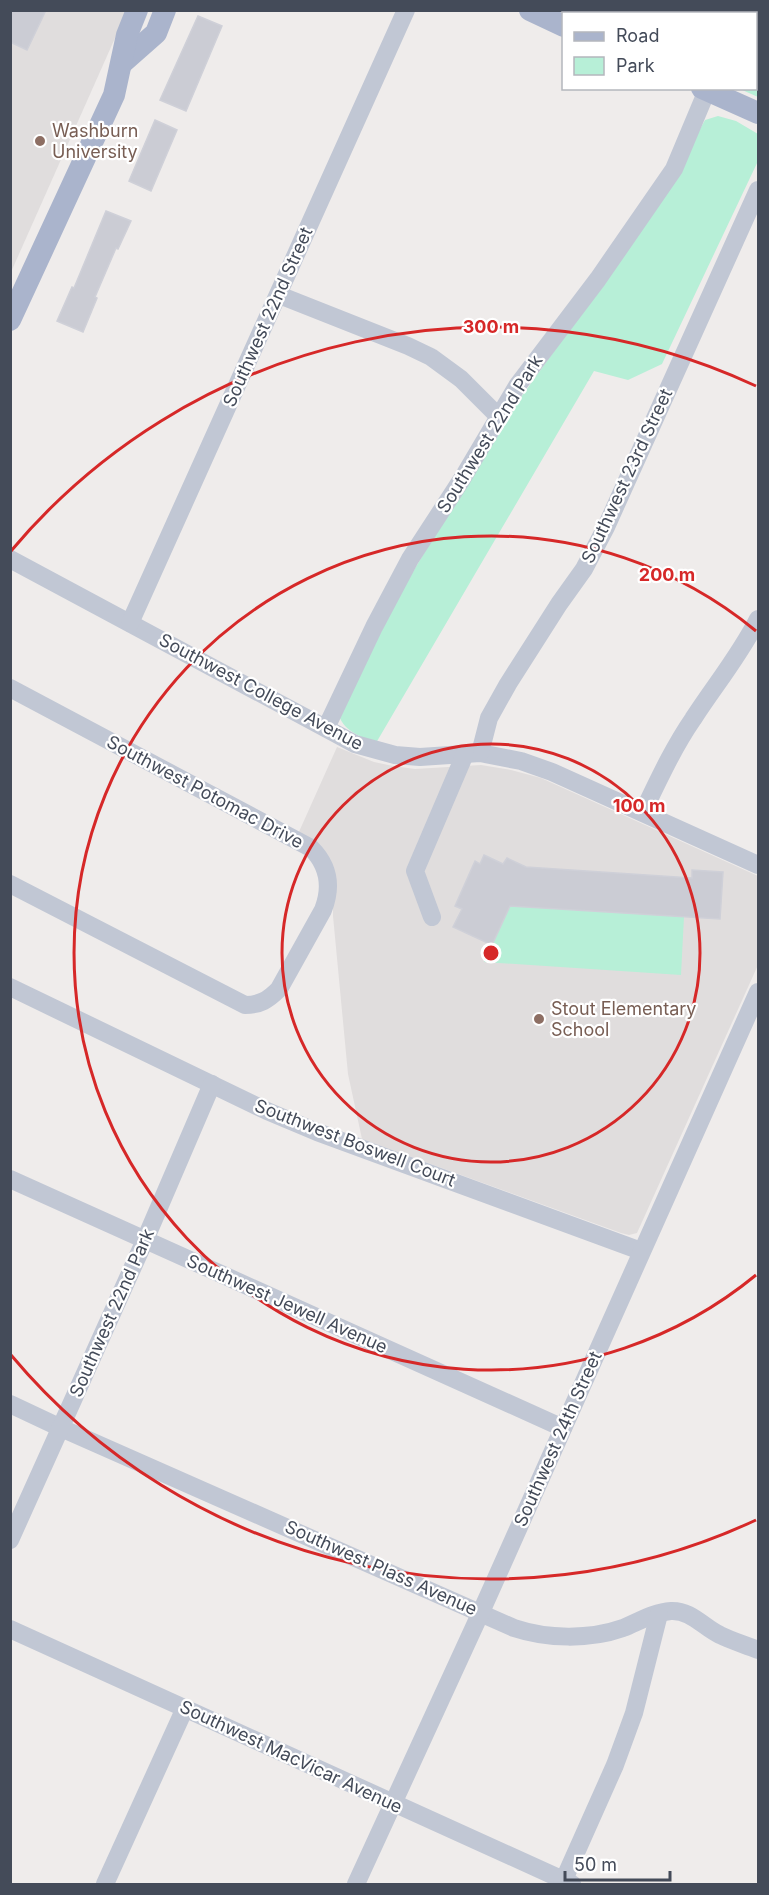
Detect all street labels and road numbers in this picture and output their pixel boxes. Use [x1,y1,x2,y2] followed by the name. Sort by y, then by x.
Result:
[218,224,317,410] street label: Southwest 22nd Street
[432,351,547,517] street label: Southwest 22nd Park
[577,385,676,566] street label: Southwest 23rd Street
[156,629,367,754] street label: Southwest College Avenue
[103,731,307,852] street label: Southwest Potomac Drive
[252,1095,459,1191] street label: Southwest Boswell Court
[65,1225,158,1400] street label: Southwest 22nd Park
[184,1250,391,1357] street label: Southwest Jewell Avenue
[509,1348,606,1530] street label: Southwest 24th Street
[282,1516,481,1619] street label: Southwest Plass Avenue
[177,1696,406,1817] street label: Southwest MacVicar Avenue

